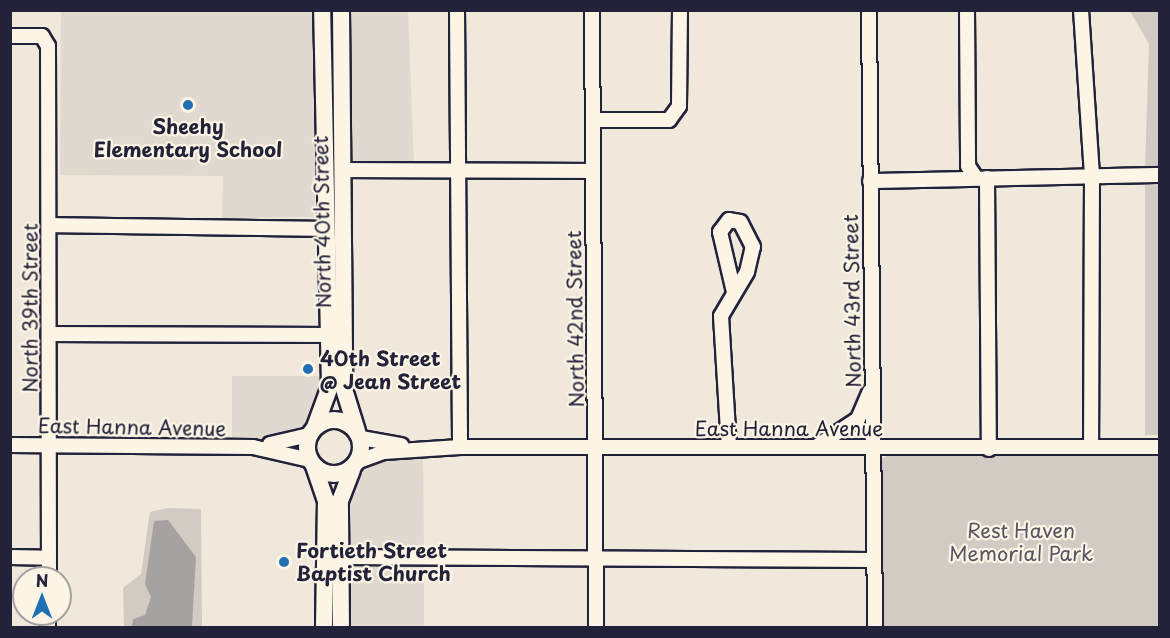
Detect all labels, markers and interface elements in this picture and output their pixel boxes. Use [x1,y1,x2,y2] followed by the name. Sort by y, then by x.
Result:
[181,98,195,112] marker: Sheehy Elementary School
[94,114,282,161] place label: Sheehy Elementary School
[308,134,336,310] street label: North 40th Street
[838,213,866,389] street label: North 43rd Street
[18,222,42,394] street label: North 39th Street
[561,229,589,409] street label: North 42nd Street
[320,346,462,393] place label: 40th Street @ Jean Street
[301,362,315,376] marker: 40th Street @ Jean Street
[38,413,226,441] street label: East Hanna Avenue
[695,416,883,440] street label: East Hanna Avenue
[949,519,1093,566] park label: Rest Haven Memorial Park
[296,538,451,585] place label: Fortieth Street Baptist Church
[277,555,291,569] marker: Fortieth Street Baptist Church
[12,566,72,626] north arrow
[36,568,48,592] text: N

